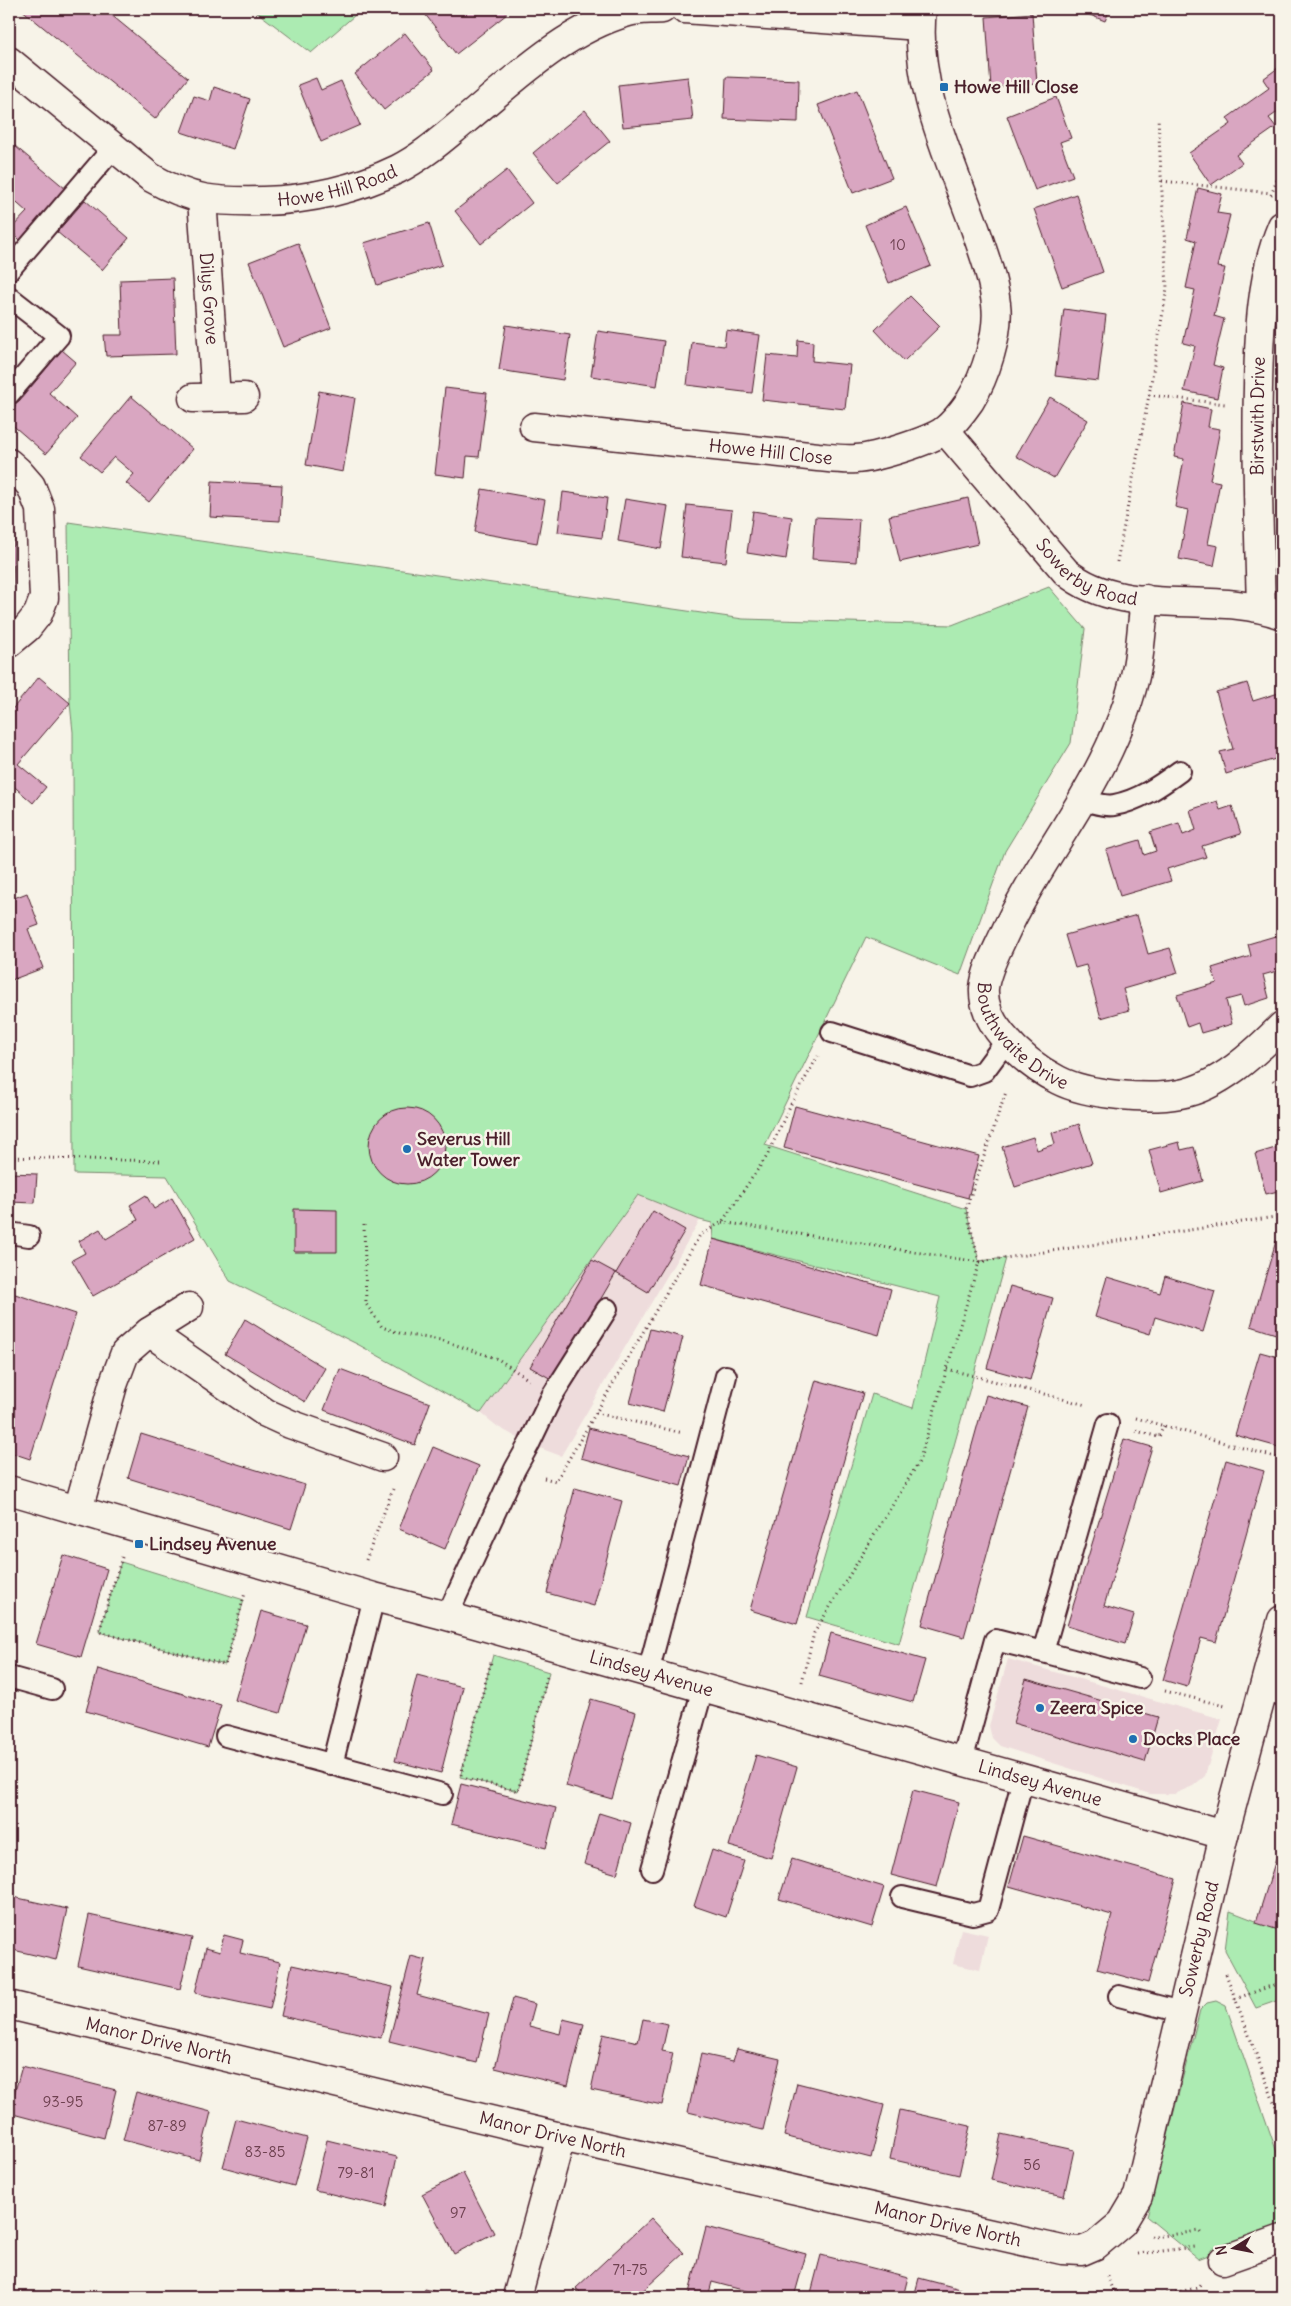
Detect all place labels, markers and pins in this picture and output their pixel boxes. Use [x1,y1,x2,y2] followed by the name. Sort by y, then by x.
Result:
[954,75,1079,98] place label: Howe Hill Close
[938,81,950,93] marker: Howe Hill Close
[417,1127,520,1171] place label: Severus Hill Water Tower
[401,1143,413,1155] marker: Severus Hill Water Tower
[149,1532,277,1555] place label: Lindsey Avenue
[133,1538,145,1550] marker: Lindsey Avenue
[1050,1696,1144,1719] place label: Zeera Spice
[1034,1702,1046,1714] marker: Zeera Spice
[1143,1727,1241,1750] place label: Docks Place
[1127,1733,1139,1745] marker: Docks Place

